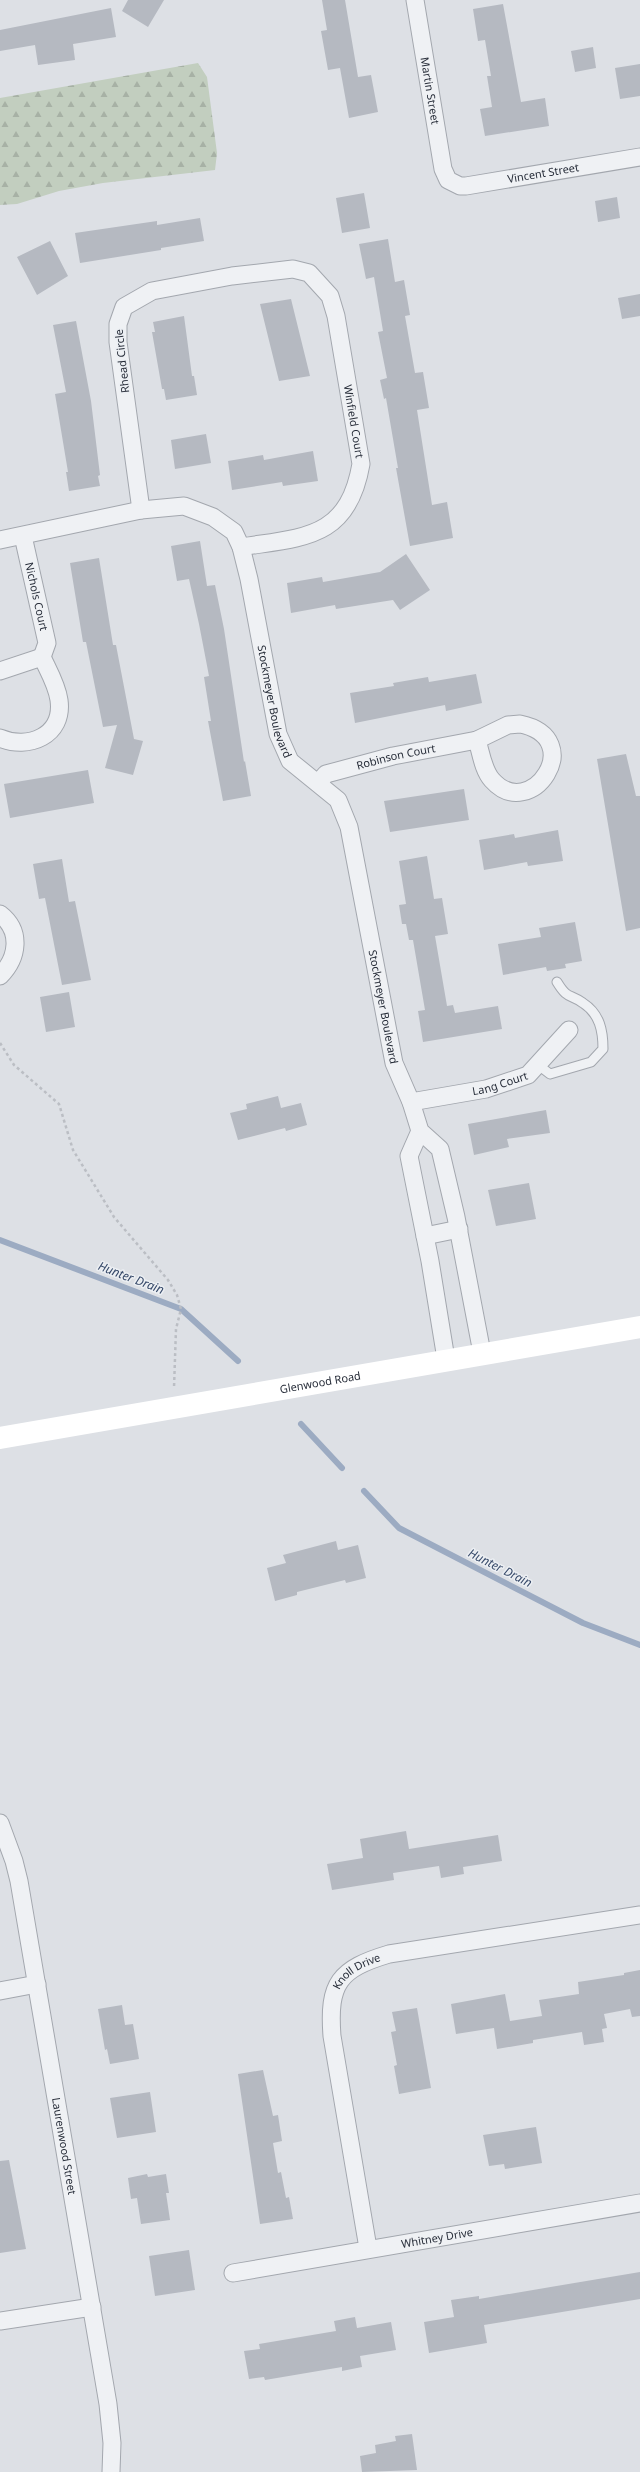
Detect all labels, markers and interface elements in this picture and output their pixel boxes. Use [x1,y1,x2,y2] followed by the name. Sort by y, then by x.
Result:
[418,56,443,125] street label: Martin Street
[506,159,580,186] street label: Vincent Street
[111,328,132,394] street label: Rhead Circle
[341,383,368,459] street label: Winfield Court
[22,561,52,632] street label: Nichols Court
[255,644,296,760] street label: Stockmeyer Boulevard
[355,740,436,773] street label: Robinson Court
[366,948,402,1065] street label: Stockmeyer Boulevard
[471,1068,530,1098] street label: Lang Court
[96,1257,167,1298] water label: Hunter Drain
[278,1368,362,1396] street label: Glenwood Road
[465,1544,535,1591] water label: Hunter Drain
[329,1949,382,1992] street label: Knoll Drive
[49,2096,80,2196] street label: Laurenwood Street
[400,2224,474,2251] street label: Whitney Drive

